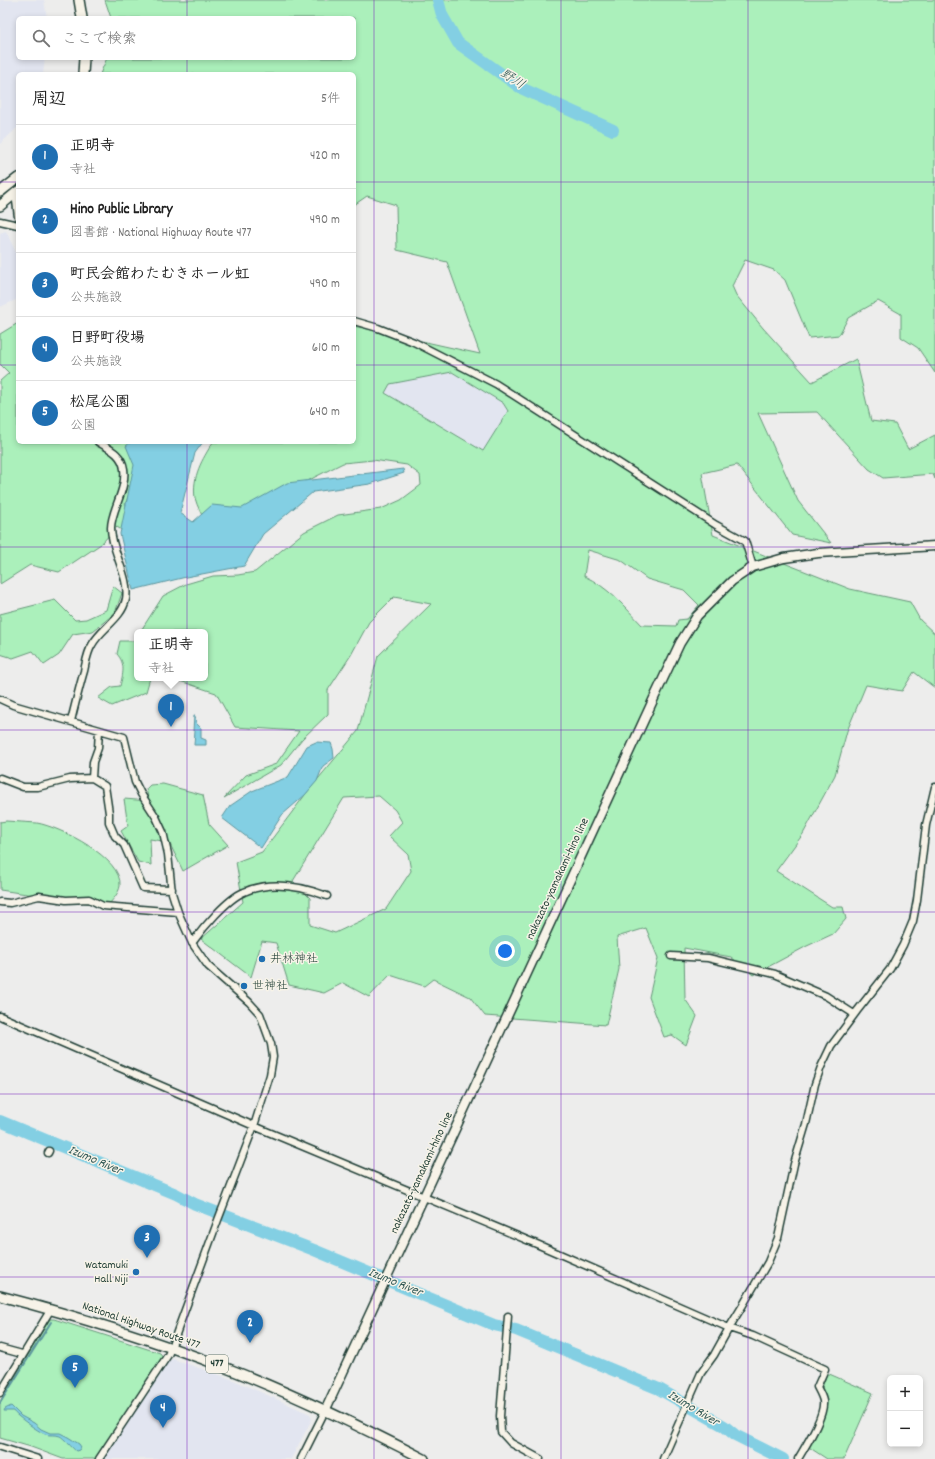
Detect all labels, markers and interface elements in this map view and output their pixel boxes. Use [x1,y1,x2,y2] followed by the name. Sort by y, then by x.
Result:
[16,16,356,60] search box
[30,27,52,49] icon: search
[62,29,137,51] text: ここで検索
[496,65,528,95] water label: 野川
[32,89,66,113] text: 周辺
[321,90,340,109] text: 5件
[70,136,115,158] text: 正明寺
[44,147,46,166] text: 1
[310,147,340,166] text: 420 m
[70,161,96,180] text: 寺社
[70,199,173,221] text: Hino Public Library
[42,211,48,230] text: 2
[310,211,340,230] text: 490 m
[70,224,252,243] text: 図書館 · National Highway Route 477
[70,264,249,286] text: 町民会館わたむきホール虹
[42,275,48,294] text: 3
[310,275,340,294] text: 490 m
[70,289,122,308] text: 公共施設
[70,328,145,350] text: 日野町役場
[42,339,48,358] text: 4
[312,339,340,358] text: 610 m
[70,353,122,372] text: 公共施設
[70,392,130,414] text: 松尾公園
[42,403,48,422] text: 5
[309,403,340,422] text: 640 m
[70,417,96,436] text: 公園
[134,629,208,681] popup
[148,635,194,657] text: 正明寺
[148,660,175,679] text: 寺社
[158,694,184,727] pin: 1
[522,815,594,943] street label: nakazato-yamakami-hino line
[495,941,515,961] your location
[270,951,318,968] place label: 井林神社
[257,954,267,964] marker: 井林神社
[252,978,288,995] place label: 世神社
[239,981,249,991] marker: 世神社
[386,1109,458,1237] street label: nakazato-yamakami-hino line
[65,1141,127,1182] water label: Izumo River
[134,1225,160,1258] pin: 3
[85,1257,128,1288] place label: Watamuki Hall Niji
[365,1264,427,1303] water label: Izumo River
[131,1267,141,1277] marker: Watamuki Hall Niji
[80,1298,202,1354] street label: National Highway Route 477
[237,1310,263,1343] pin: 2
[62,1355,88,1388] pin: 5
[206,1355,228,1373] road number: 477
[887,1375,923,1447] map controls
[887,1375,923,1411] button: +
[664,1386,724,1433] water label: Izumo River
[150,1395,176,1428] pin: 4
[887,1411,923,1447] button: −

